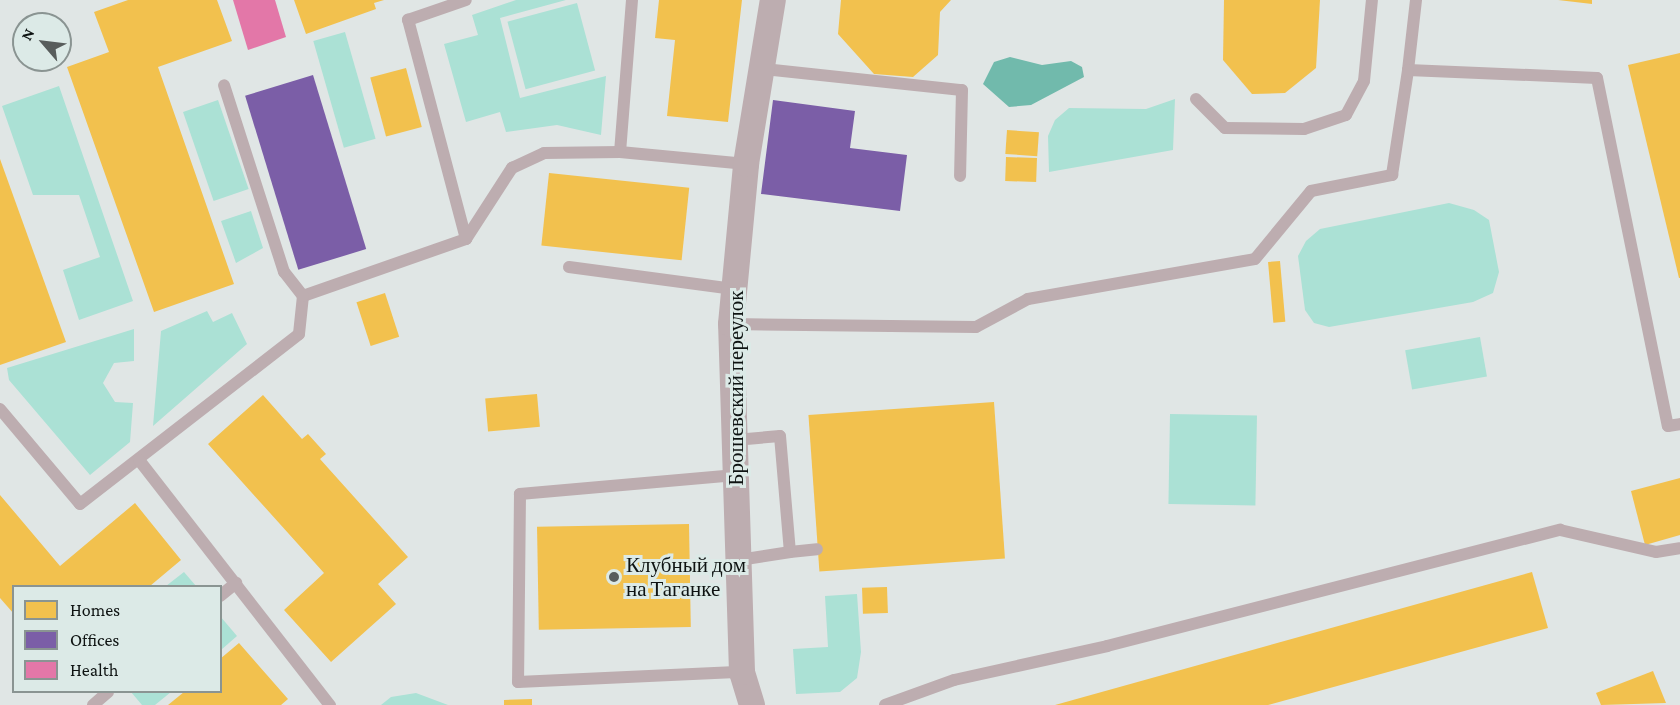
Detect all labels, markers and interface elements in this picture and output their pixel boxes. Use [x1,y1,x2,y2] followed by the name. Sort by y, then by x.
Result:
[12,12,72,72] north arrow
[17,25,37,43] text: N
[723,291,749,485] street label: Брошевский переулок
[626,552,746,602] place label: Клубный дом на Таганке
[607,570,621,584] marker: Клубный дом на Таганке
[12,585,222,693] legend
[70,600,120,620] text: Homes
[70,630,119,650] text: Offices
[70,660,118,680] text: Health

